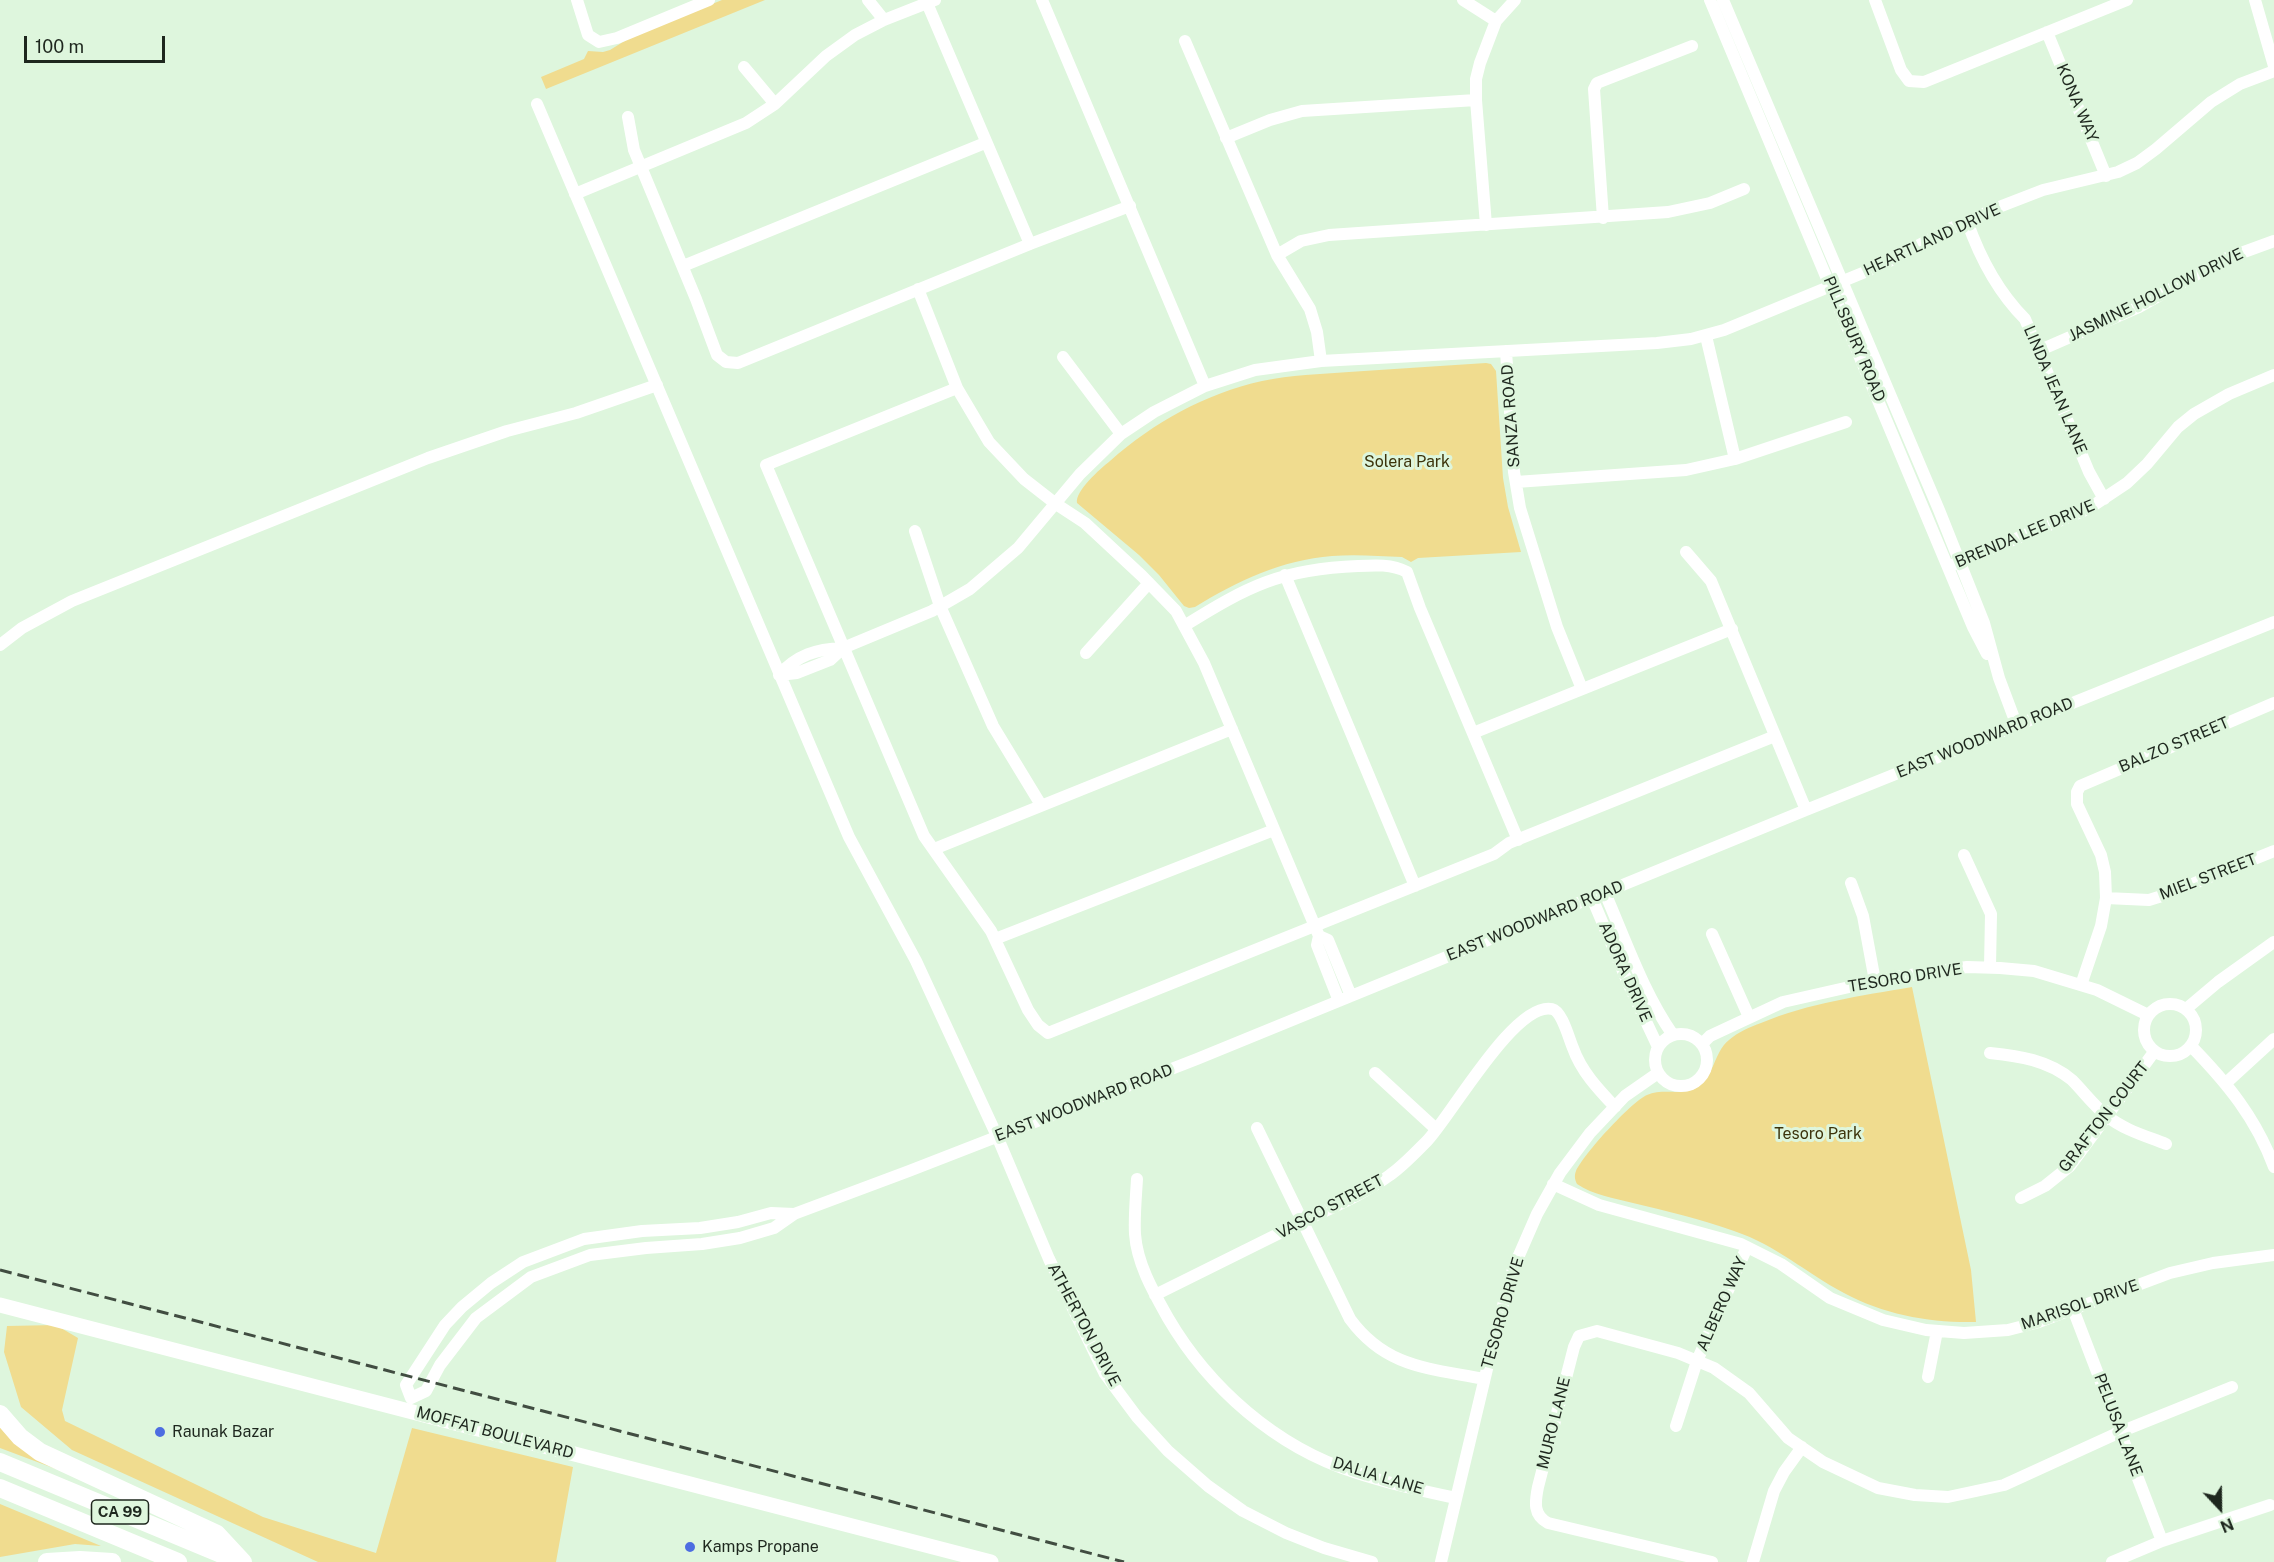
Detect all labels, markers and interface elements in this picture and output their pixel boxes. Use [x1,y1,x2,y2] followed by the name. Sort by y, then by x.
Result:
[27,24,168,62] scale bar
[35,36,84,57] text: 100 m
[2052,61,2102,145] street label: KONA WAY
[1861,200,2003,280] street label: HEARTLAND DRIVE
[2066,244,2246,346] street label: JASMINE HOLLOW DRIVE
[1819,273,1889,405] street label: PILLSBURY ROAD
[2019,323,2091,457] street label: LINDA JEAN LANE
[1498,364,1524,468] street label: SANZA ROAD
[1364,452,1450,472] park label: Solera Park
[1952,496,2098,572] street label: BRENDA LEE DRIVE
[1894,694,2076,782] street label: EAST WOODWARD ROAD
[2116,713,2232,777] street label: BALZO STREET
[2157,850,2259,904] street label: MIEL STREET
[1444,877,1626,965] street label: EAST WOODWARD ROAD
[1594,919,1656,1025] street label: ADORA DRIVE
[1847,960,1963,996] street label: TESORO DRIVE
[2055,1058,2153,1176] street label: GRAFTON COURT
[992,1060,1176,1146] street label: EAST WOODWARD ROAD
[1774,1124,1862,1144] park label: Tesoro Park
[1274,1171,1386,1243] street label: VASCO STREET
[1693,1254,1751,1354] street label: ALBERO WAY
[1478,1255,1528,1371] street label: TESORO DRIVE
[1043,1260,1125,1390] street label: ATHERTON DRIVE
[2019,1276,2141,1334] street label: MARISOL DRIVE
[2090,1371,2146,1479] street label: PELUSA LANE
[1533,1375,1575,1471] street label: MURO LANE
[414,1403,576,1463] street label: MOFFAT BOULEVARD
[172,1422,274,1442] place label: Raunak Bazar
[153,1425,167,1439] marker: Raunak Bazar
[1330,1453,1426,1499] street label: DALIA LANE
[2190,1478,2250,1538] north arrow
[92,1500,148,1524] road number: CA 99
[2218,1514,2236,1536] text: N
[702,1537,819,1557] place label: Kamps Propane
[683,1540,697,1554] marker: Kamps Propane

